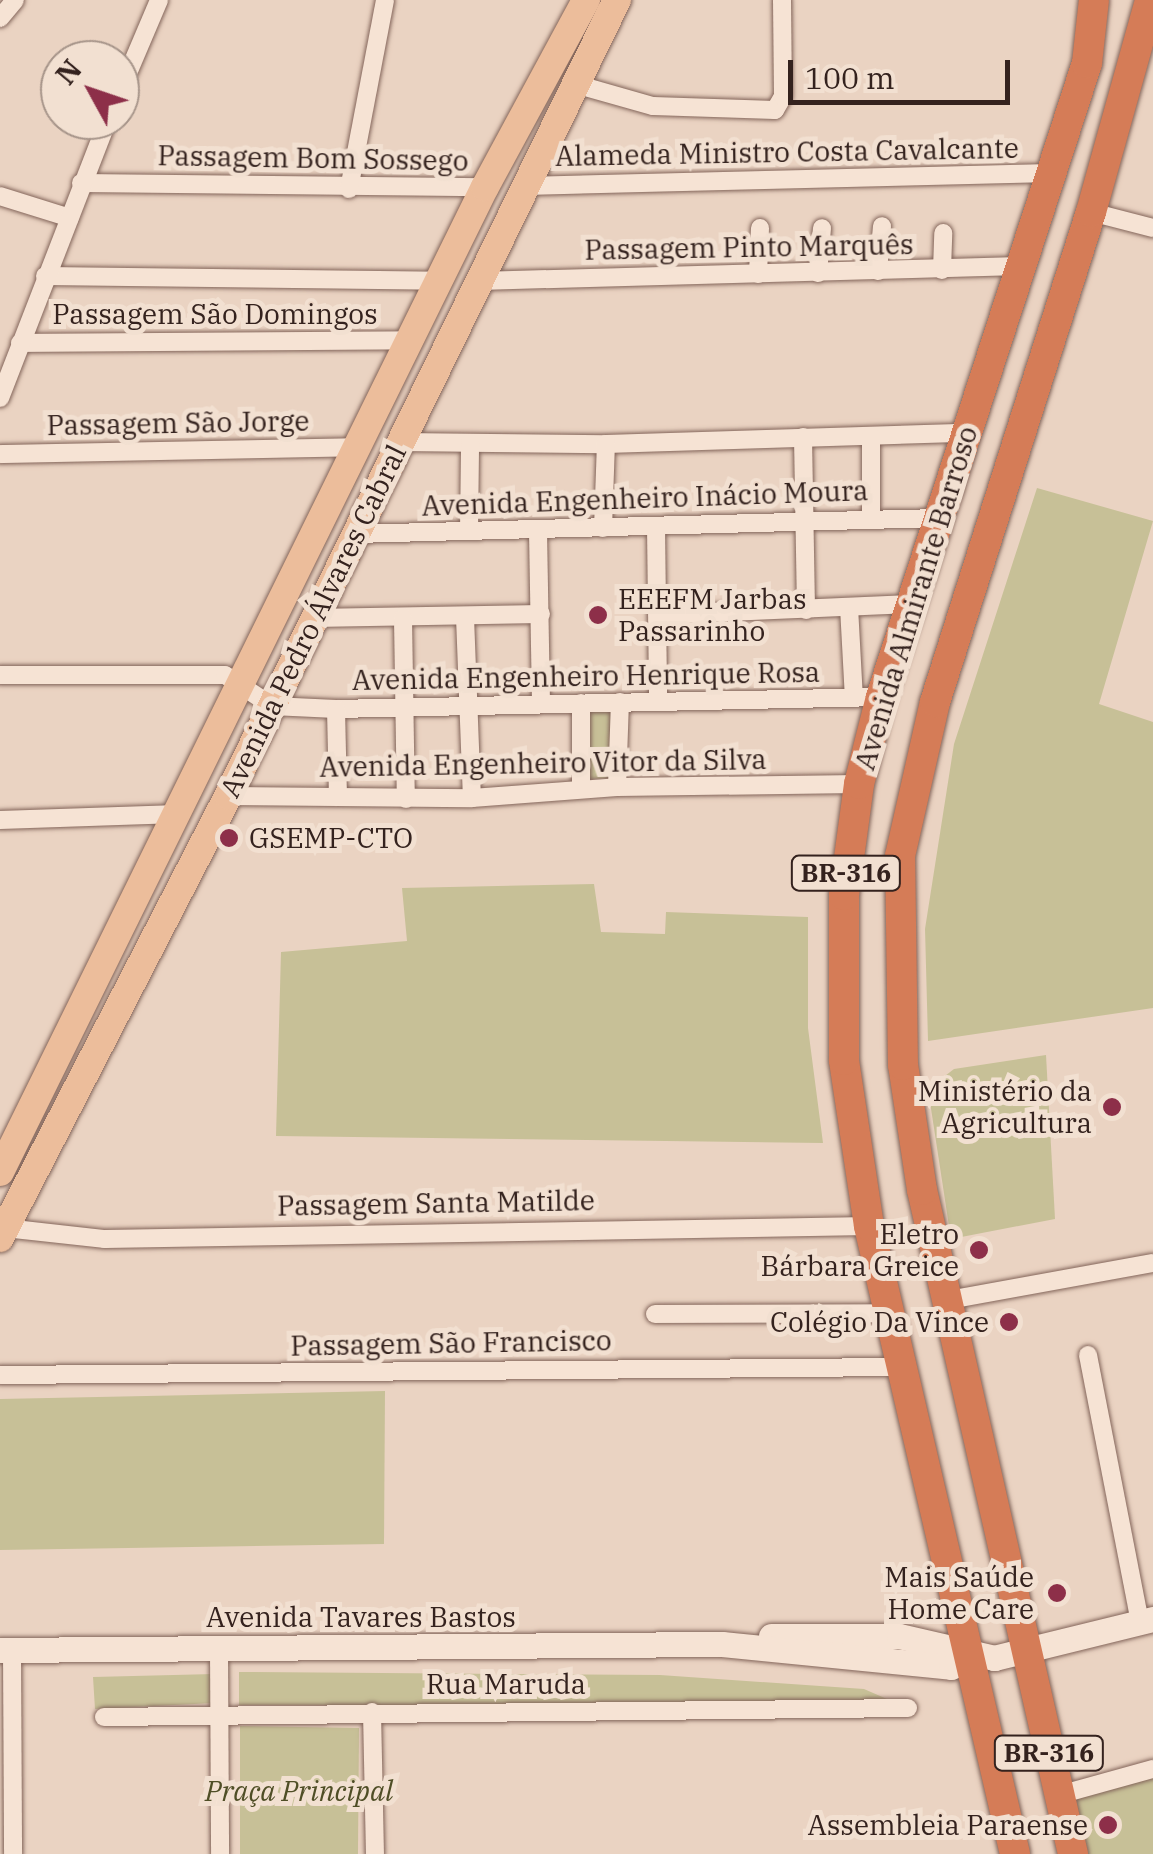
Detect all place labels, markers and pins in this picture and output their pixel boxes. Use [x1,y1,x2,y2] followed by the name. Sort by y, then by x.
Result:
[618,582,807,648] place label: EEEFM Jarbas Passarinho
[587,604,609,626] marker: EEEFM Jarbas Passarinho
[249,821,413,855] place label: GSEMP-CTO
[218,827,240,849] marker: GSEMP-CTO
[918,1074,1092,1140] place label: Ministério da Agricultura
[1101,1096,1123,1118] marker: Ministério da Agricultura
[760,1217,959,1283] place label: Eletro Bárbara Greice
[968,1239,990,1261] marker: Eletro Bárbara Greice
[770,1305,989,1339] place label: Colégio Da Vince
[998,1311,1020,1333] marker: Colégio Da Vince
[884,1560,1034,1626] place label: Mais Saúde Home Care
[1044,1580,1070,1606] marker: Mais Saúde Home Care
[808,1808,1088,1842] place label: Assembleia Paraense
[1097,1814,1119,1836] marker: Assembleia Paraense

